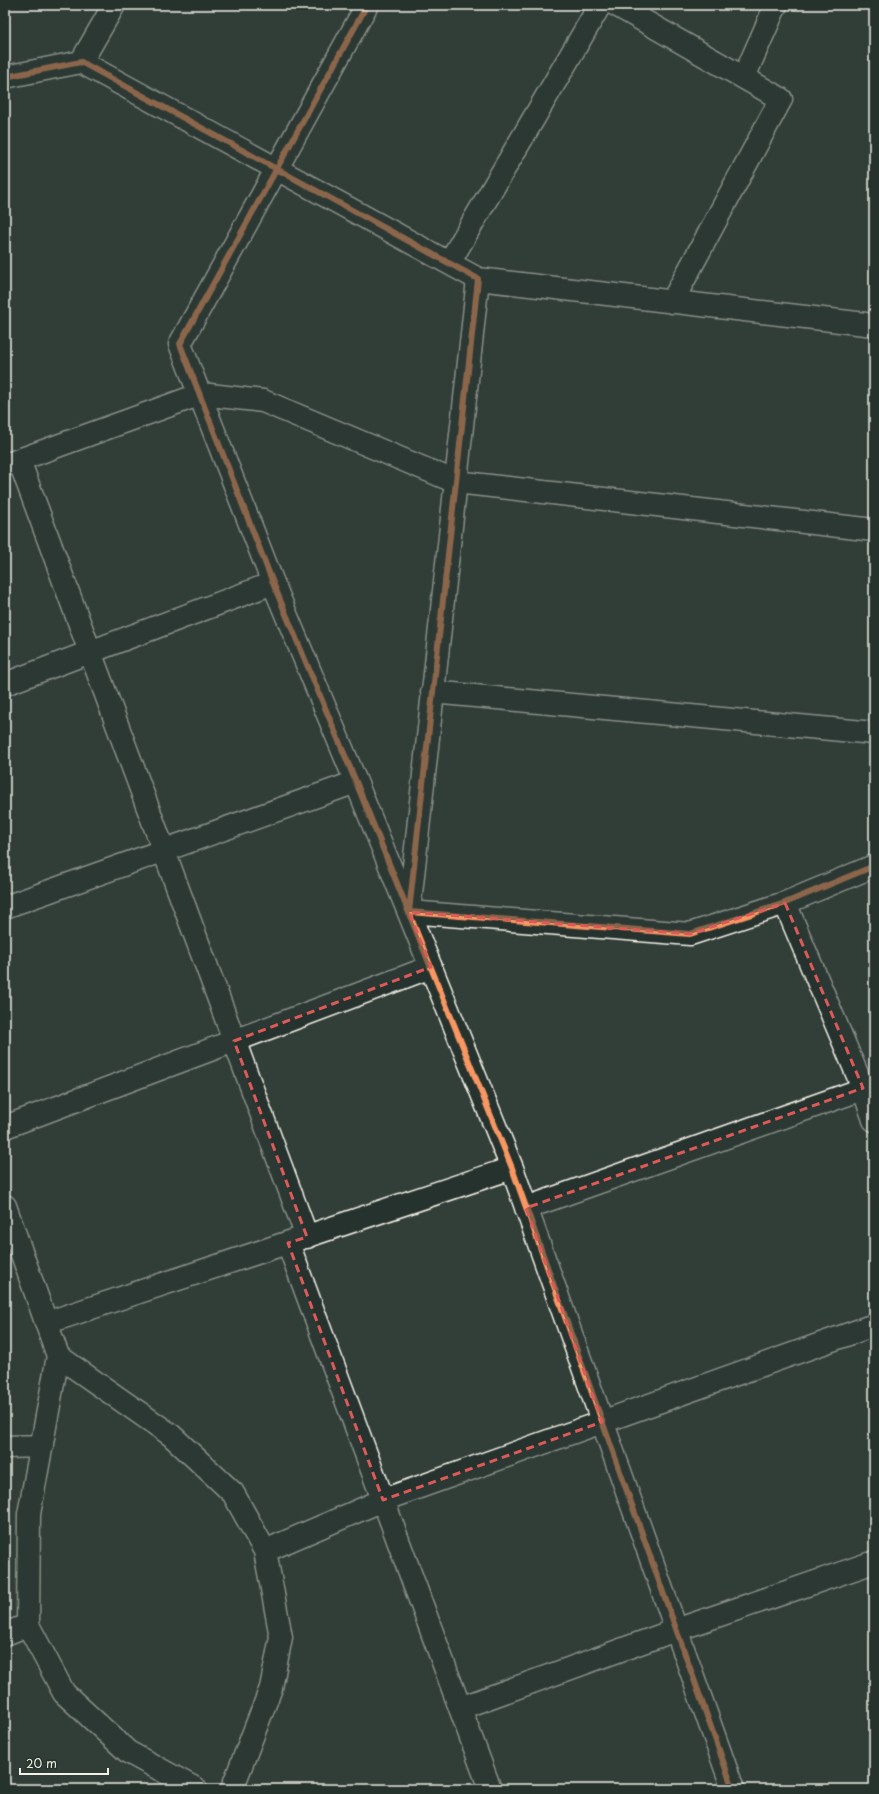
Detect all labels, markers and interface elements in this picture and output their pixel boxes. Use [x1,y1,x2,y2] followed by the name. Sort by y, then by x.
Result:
[20,1750,108,1776] scale bar
[26,1754,57,1772] text: 20 m

